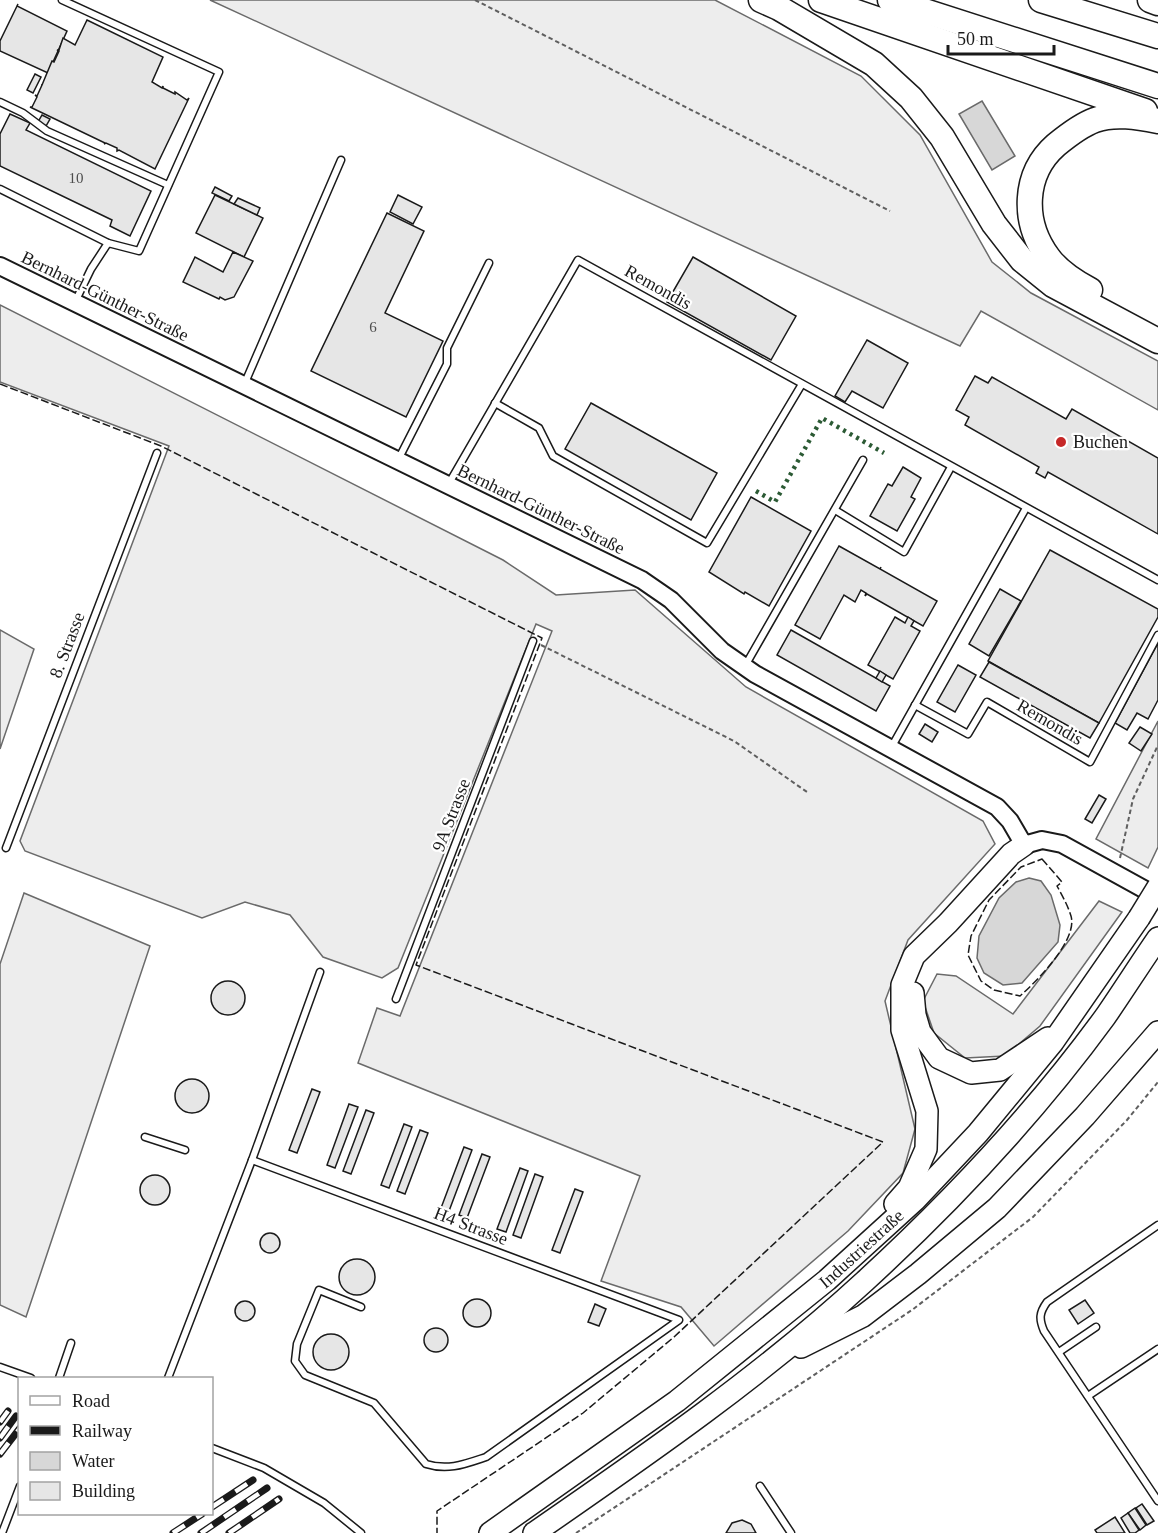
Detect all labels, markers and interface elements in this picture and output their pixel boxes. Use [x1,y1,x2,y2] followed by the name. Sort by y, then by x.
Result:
[948,18,1054,56] scale bar
[957,29,994,49] text: 50 m
[69,170,84,186] house number: 10
[18,247,192,345] street label: Bernhard-Günther-Straße
[621,261,695,313] street label: Remondis
[369,319,377,335] house number: 6
[1073,432,1128,452] place label: Buchen
[1054,435,1068,449] marker: Buchen
[454,460,628,558] street label: Bernhard-Günther-Straße
[45,609,89,681] street label: 8. Strasse
[1013,695,1087,749] street label: Remondis
[428,776,474,854] street label: 9A Strasse
[431,1203,511,1249] street label: H4 Strasse
[815,1205,908,1292] street label: Industriestraße
[18,1377,213,1515] legend
[72,1391,110,1411] text: Road
[72,1421,132,1441] text: Railway
[72,1451,115,1471] text: Water
[72,1481,135,1501] text: Building

